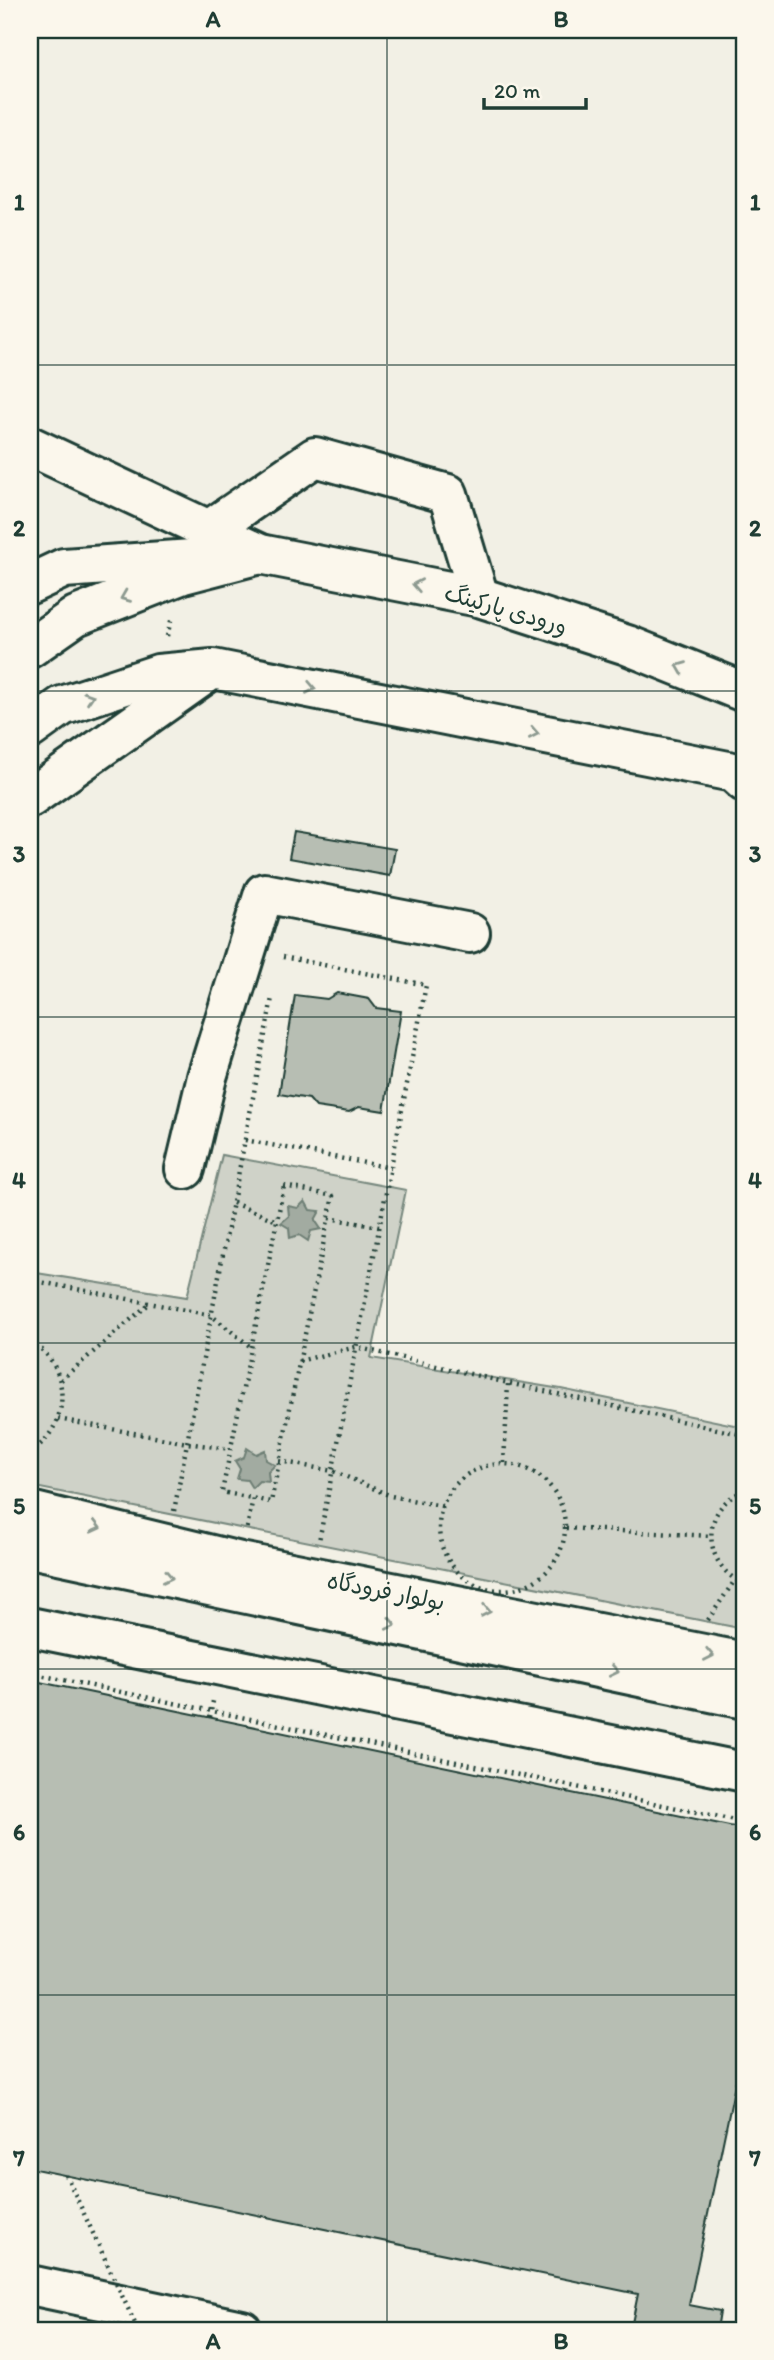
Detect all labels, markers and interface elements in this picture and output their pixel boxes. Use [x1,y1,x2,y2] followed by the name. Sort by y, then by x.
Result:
[205,5,221,33] text: A
[554,5,569,33] text: B
[484,66,585,110] scale bar
[494,78,541,103] text: 20 m
[14,188,25,216] text: 1
[750,188,761,216] text: 1
[13,514,26,542] text: 2
[749,514,762,542] text: 2
[411,578,423,593] one-way arrow
[441,578,571,641] street label: ورودی پارکینگ
[120,588,132,602] one-way arrow
[675,661,687,675] one-way arrow
[305,680,317,695] one-way arrow
[83,691,95,705] one-way arrow
[528,724,540,739] one-way arrow
[13,840,26,868] text: 3
[749,840,762,868] text: 3
[12,1166,26,1194] text: 4
[748,1166,762,1194] text: 4
[13,1492,25,1520] text: 5
[749,1492,761,1520] text: 5
[90,1519,102,1533] one-way arrow
[325,1566,447,1617] street label: بولوار فرودگاه
[162,1569,174,1584] one-way arrow
[480,1602,492,1617] one-way arrow
[385,1616,397,1631] one-way arrow
[703,1647,715,1662] one-way arrow
[608,1663,620,1678] one-way arrow
[13,1818,25,1846] text: 6
[749,1818,761,1846] text: 6
[12,2144,25,2172] text: 7
[748,2144,761,2172] text: 7
[205,2327,221,2355] text: A
[554,2327,569,2355] text: B

